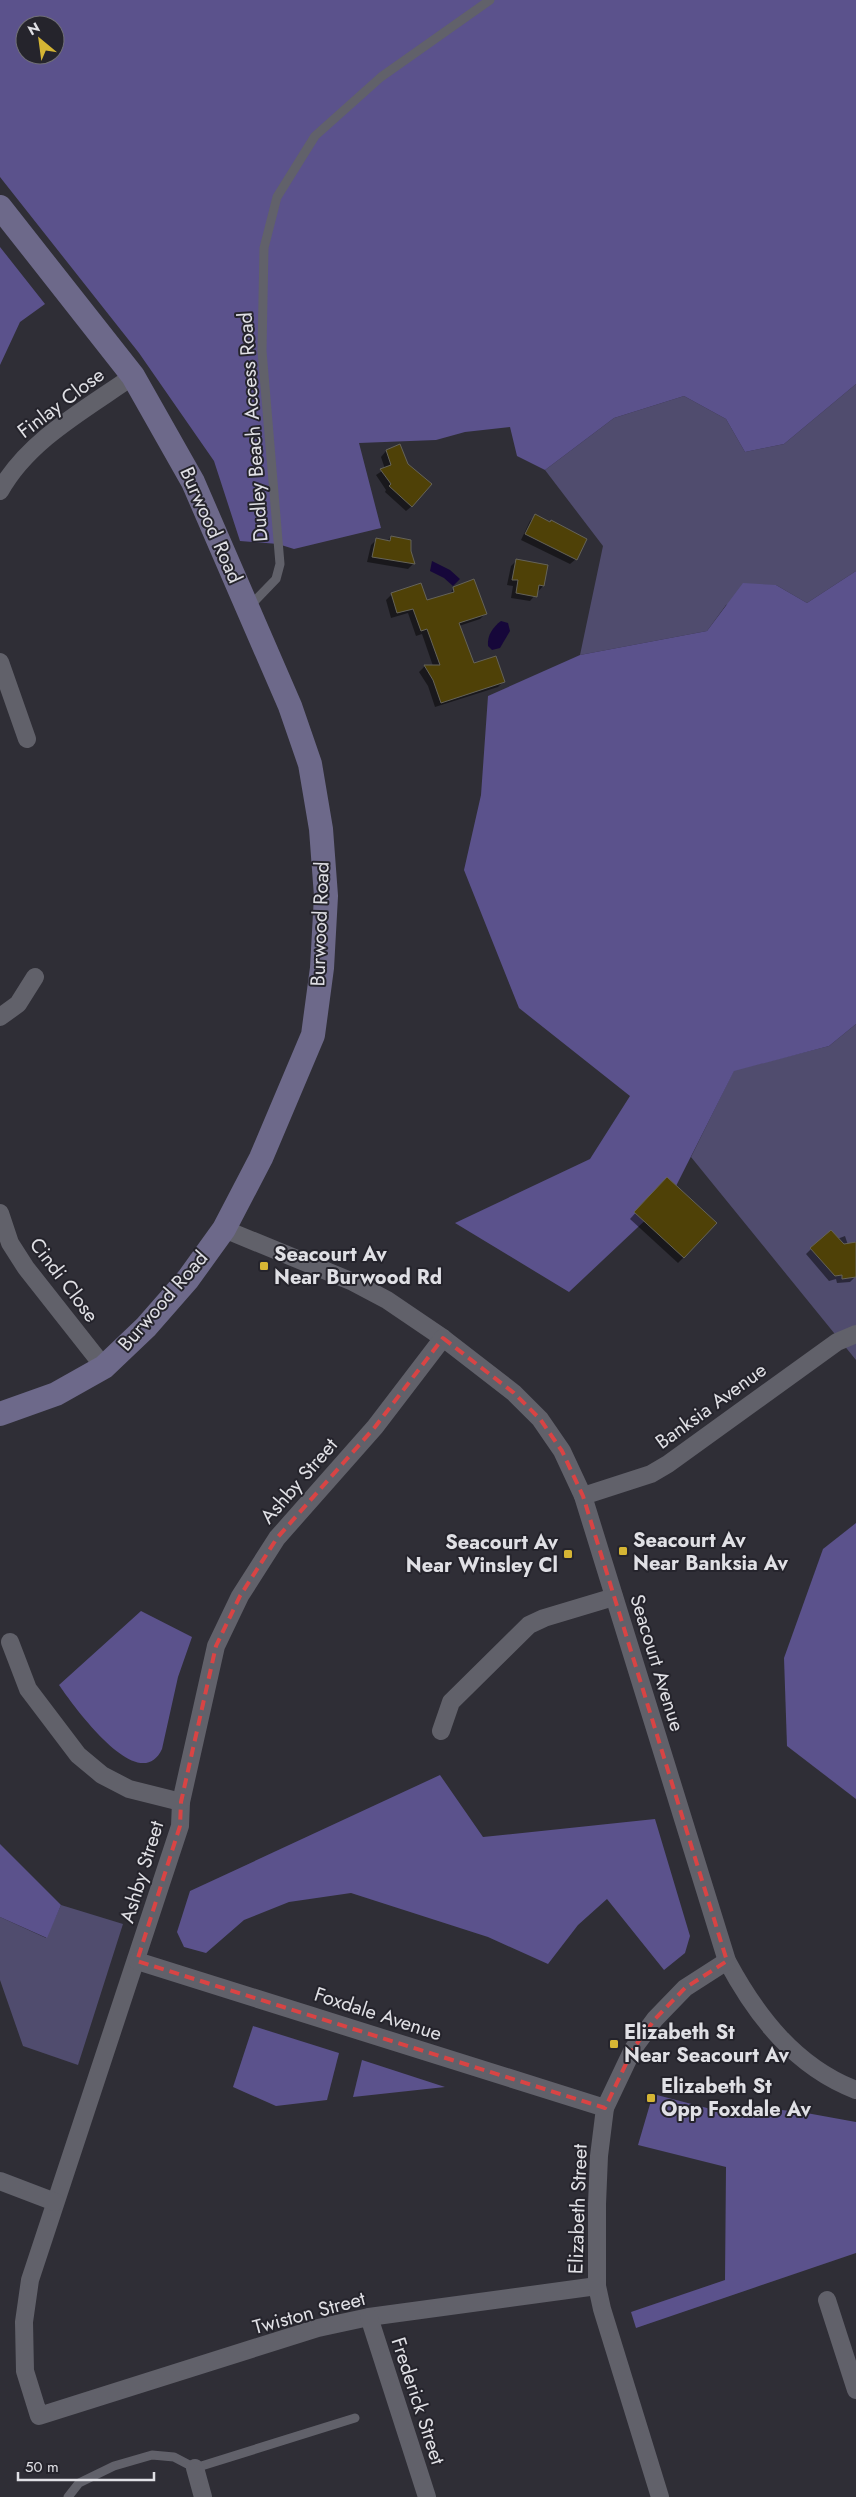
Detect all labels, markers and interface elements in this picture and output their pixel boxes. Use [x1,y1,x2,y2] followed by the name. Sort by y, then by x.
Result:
[15,15,65,65] north arrow
[24,17,43,40] text: N
[231,311,275,543] street label: Dudley Beach Access Road
[11,361,111,445] street label: Finlay Close
[172,462,250,588] street label: Burwood Road
[303,861,337,987] street label: Burwood Road
[22,1232,106,1328] street label: Cindi Close
[274,1240,442,1292] place label: Seacourt Av Near Burwood Rd
[111,1244,215,1358] street label: Burwood Road
[258,1260,270,1272] marker: Seacourt Av Near Burwood Rd
[649,1356,773,1456] street label: Banksia Avenue
[253,1432,345,1530] street label: Ashby Street
[633,1526,789,1578] place label: Seacourt Av Near Banksia Av
[406,1528,558,1580] place label: Seacourt Av Near Winsley Cl
[617,1545,629,1557] marker: Seacourt Av Near Banksia Av
[562,1548,574,1560] marker: Seacourt Av Near Winsley Cl
[622,1591,692,1735] street label: Seacourt Avenue
[113,1817,171,1927] street label: Ashby Street
[310,1980,446,2048] street label: Foxdale Avenue
[624,2018,790,2070] place label: Elizabeth St Near Seacourt Av
[608,2038,620,2050] marker: Elizabeth St Near Seacourt Av
[661,2072,811,2124] place label: Elizabeth St Opp Foxdale Av
[645,2092,657,2104] marker: Elizabeth St Opp Foxdale Av
[561,2143,595,2275] street label: Elizabeth Street
[249,2284,369,2342] street label: Twiston Street
[384,2334,452,2469] street label: Frederick Street
[18,2450,154,2482] scale bar
[25,2456,59,2478] text: 50 m

